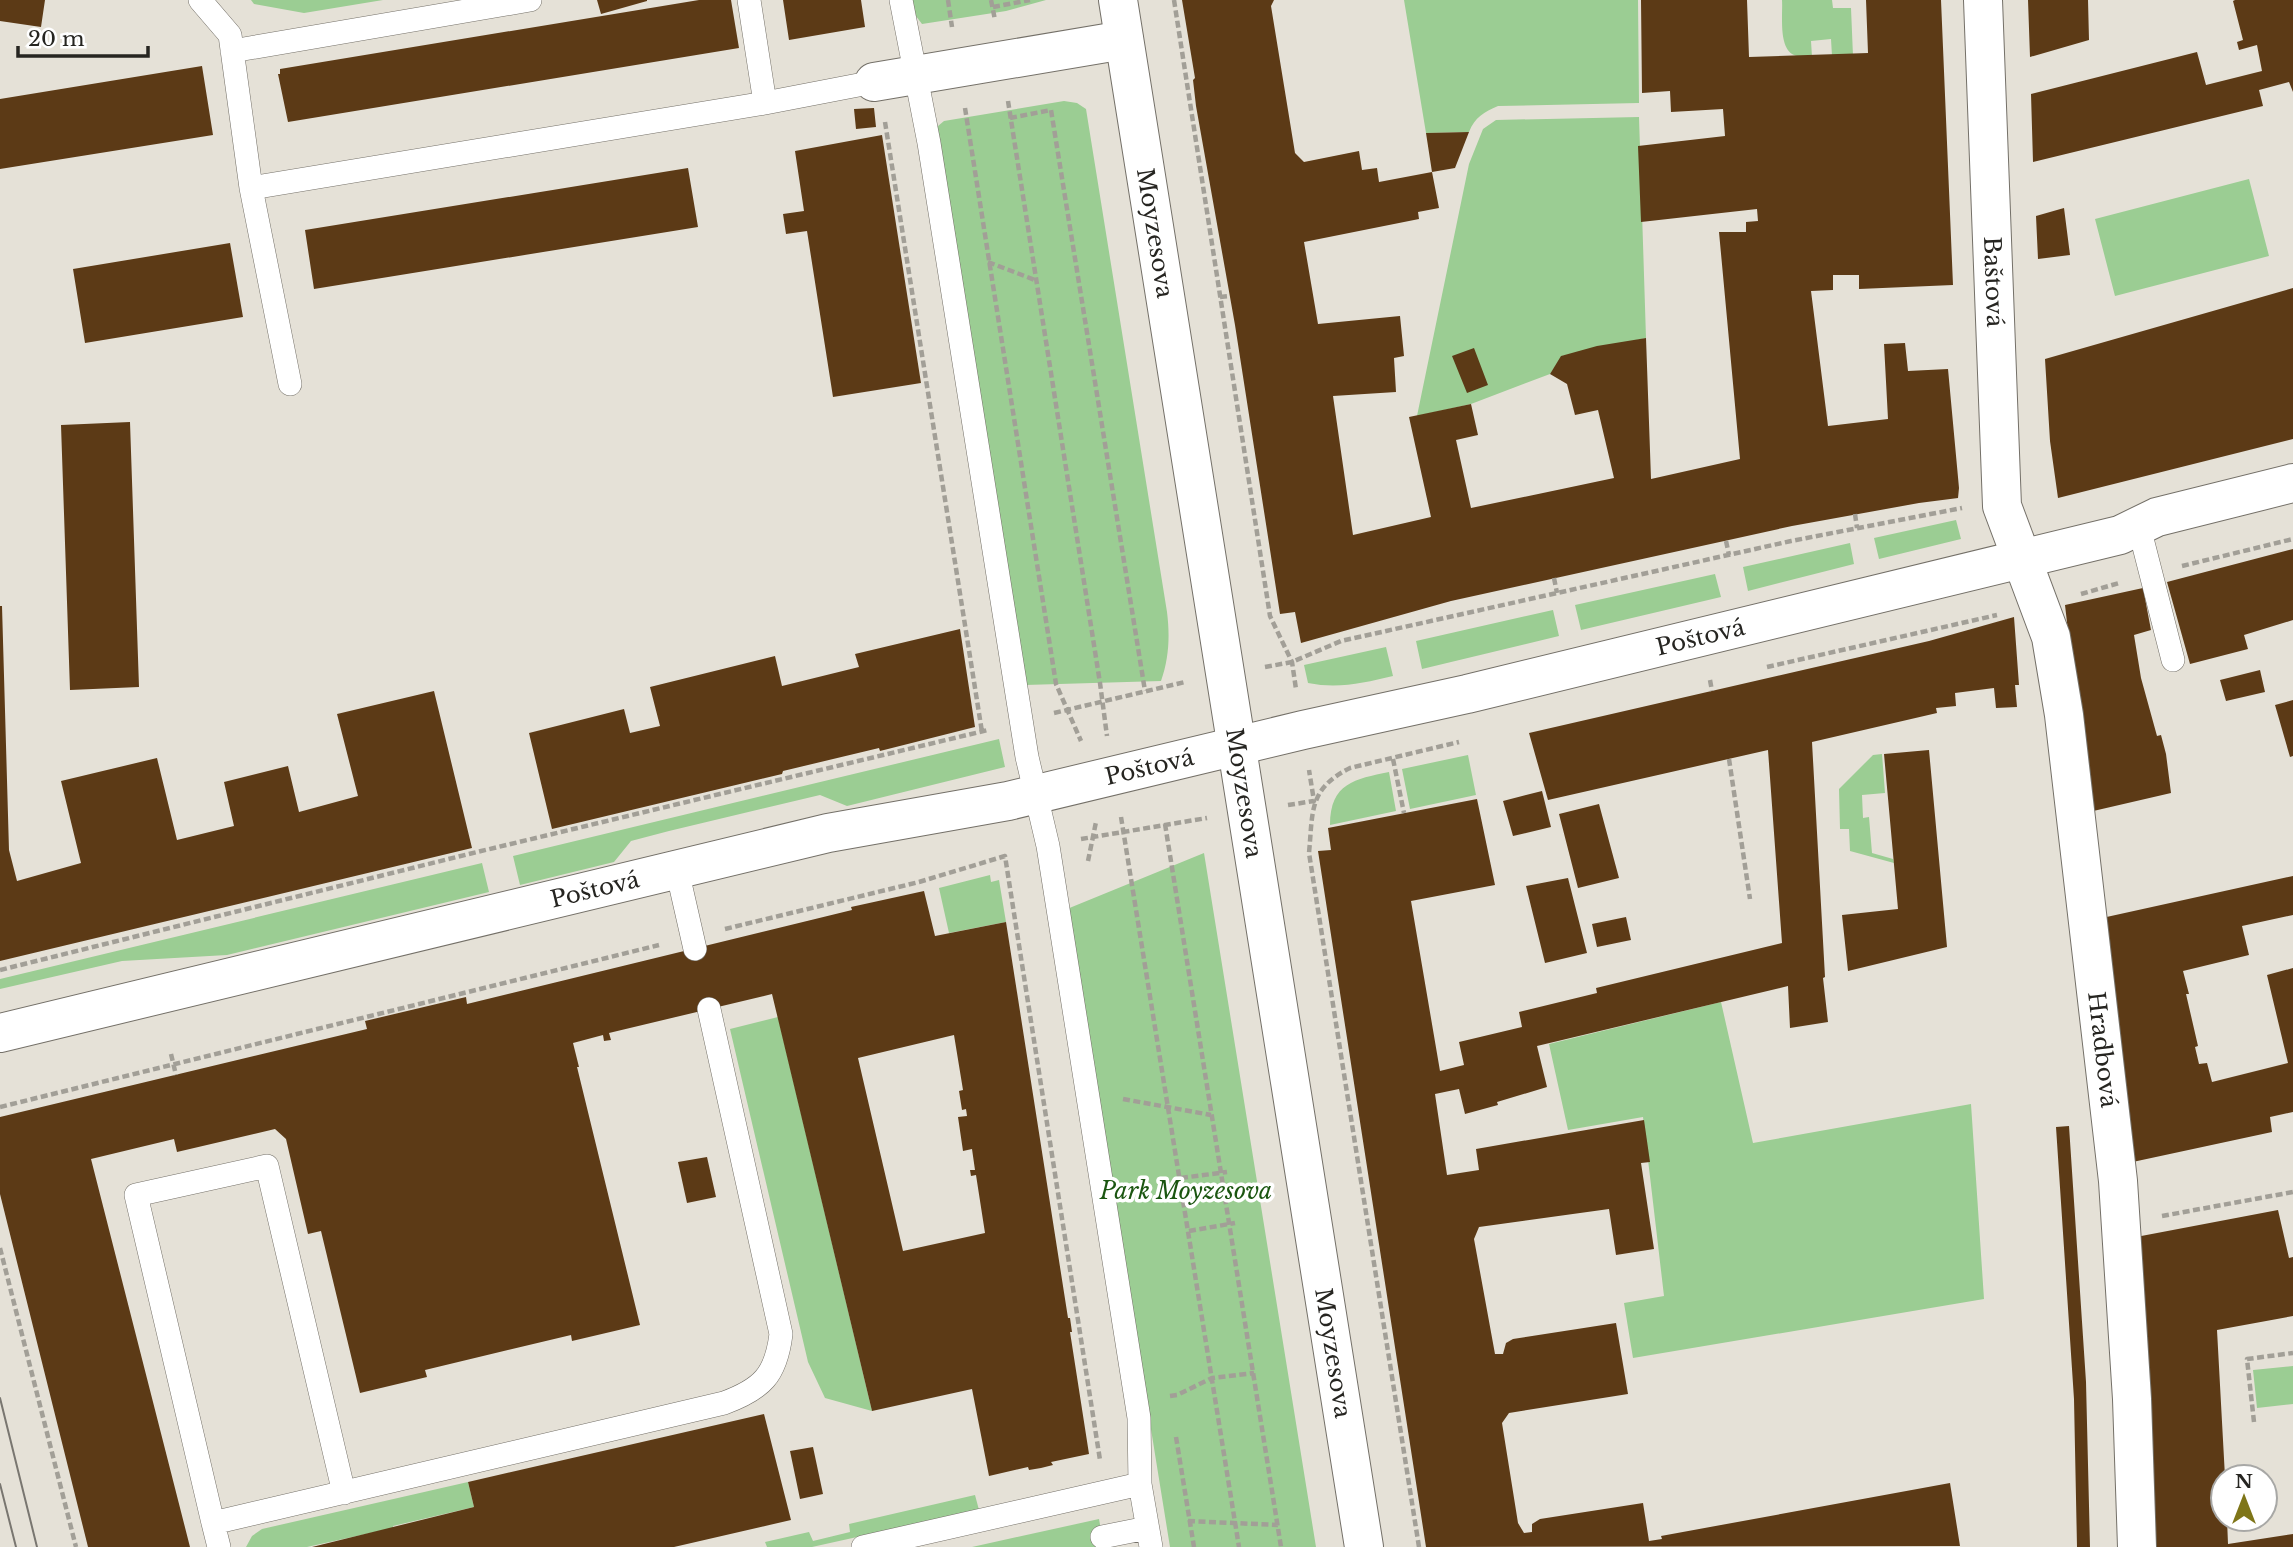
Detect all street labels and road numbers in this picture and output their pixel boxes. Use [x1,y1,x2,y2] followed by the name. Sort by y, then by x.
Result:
[1131,166,1179,300] street label: Moyzesova
[1978,236,2009,328] street label: Baštová
[1653,613,1748,662] street label: Poštová
[1220,726,1268,860] street label: Moyzesova
[1102,743,1197,791] street label: Poštová
[548,865,642,914] street label: Poštová
[2082,990,2123,1109] street label: Hradbová
[1309,1286,1357,1420] street label: Moyzesova

